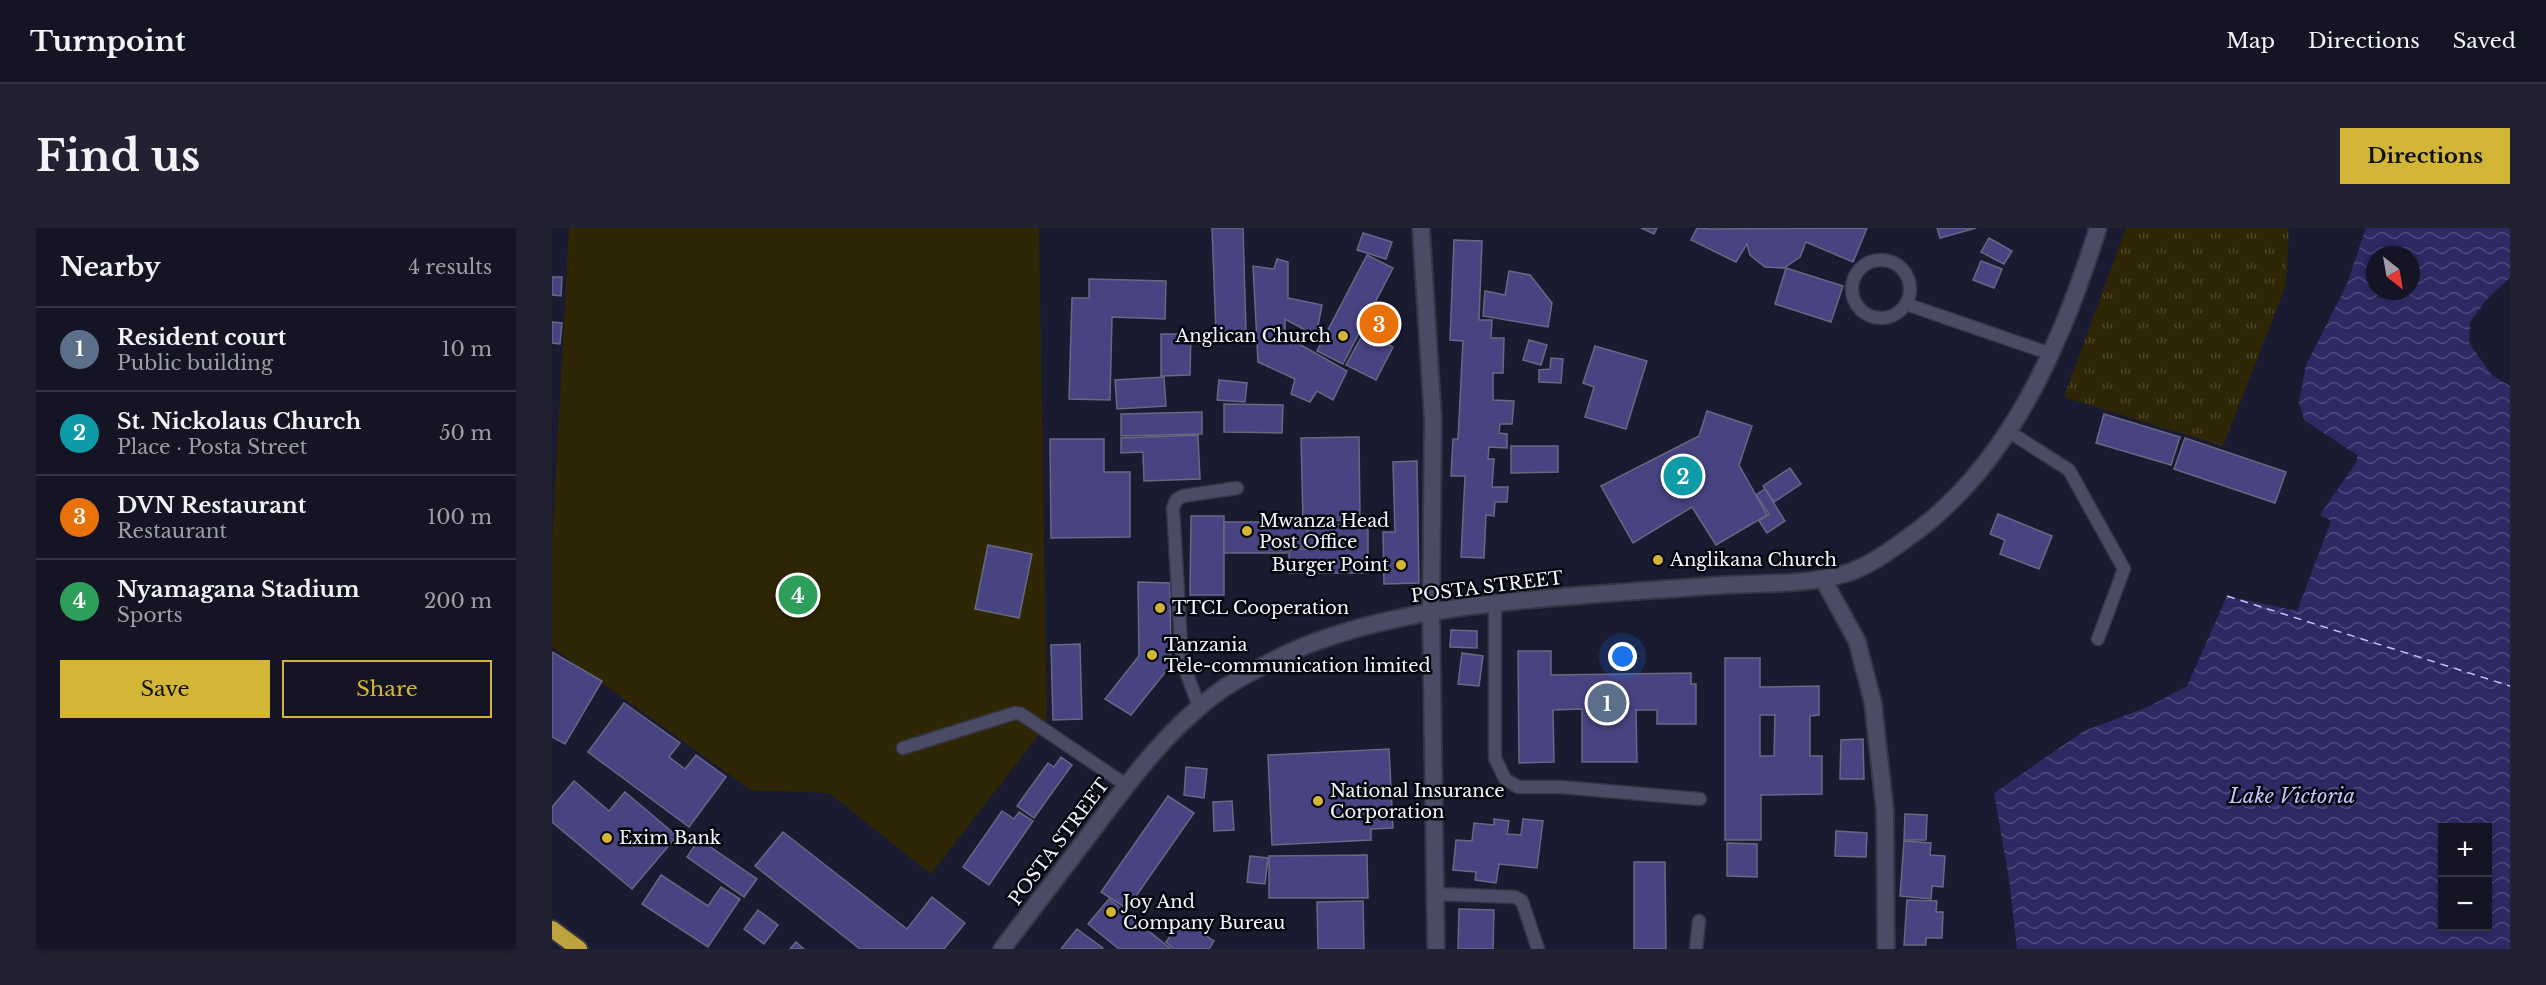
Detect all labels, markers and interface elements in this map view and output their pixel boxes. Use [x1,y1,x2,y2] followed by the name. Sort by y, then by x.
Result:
[30,24,186,59] text: Turnpoint
[2226,28,2275,54] text: Map
[2308,28,2420,54] text: Directions
[2453,28,2516,54] text: Saved
[2340,128,2510,184] button: Directions
[36,130,200,182] text: Find us
[2366,246,2420,300] north arrow
[60,251,161,283] text: Nearby
[408,255,492,279] text: 4 results
[1360,302,1398,346] pin: 3
[117,324,286,351] text: Resident court
[1174,325,1331,347] place label: Anglican Church
[1336,329,1350,343] marker: Anglican Church
[75,337,84,361] text: 1
[442,337,492,361] text: 10 m
[117,351,273,375] text: Public building
[117,408,361,435] text: St. Nickolaus Church
[73,421,86,445] text: 2
[439,421,492,445] text: 50 m
[117,435,307,459] text: Place · Posta Street
[1664,454,1702,498] pin: 2
[117,492,306,519] text: DVN Restaurant
[73,505,86,529] text: 3
[427,505,492,529] text: 100 m
[1259,510,1389,553] place label: Mwanza Head Post Office
[117,519,227,543] text: Restaurant
[1240,524,1254,538] marker: Mwanza Head Post Office
[1669,549,1837,571] place label: Anglikana Church
[1651,553,1665,567] marker: Anglikana Church
[1271,554,1389,576] place label: Burger Point
[1394,558,1408,572] marker: Burger Point
[1410,567,1565,607] street label: POSTA STREET
[778,572,818,617] pin: 4
[117,576,360,603] text: Nyamagana Stadium
[73,589,86,613] text: 4
[424,589,492,613] text: 200 m
[1172,597,1349,619] place label: TTCL Cooperation
[1153,601,1167,615] marker: TTCL Cooperation
[117,603,183,627] text: Sports
[1164,634,1431,677] place label: Tanzania Tele-communication limited
[1608,642,1637,671] your location
[1145,648,1159,662] marker: Tanzania Tele-communication limited
[60,660,270,718] button: Save
[282,660,492,718] button: Share
[1588,680,1626,726] pin: 1
[1004,774,1114,910] street label: POSTA STREET
[1330,780,1505,823] place label: National Insurance Corporation
[2228,784,2355,808] water label: Lake Victoria
[1311,794,1325,808] marker: National Insurance Corporation
[2438,823,2492,931] map controls
[2438,823,2492,877] button: +
[619,827,721,849] place label: Exim Bank
[600,831,614,845] marker: Exim Bank
[2438,877,2492,931] button: −
[1121,891,1285,934] place label: Joy And Company Bureau
[1104,905,1118,919] marker: Joy And Company Bureau

